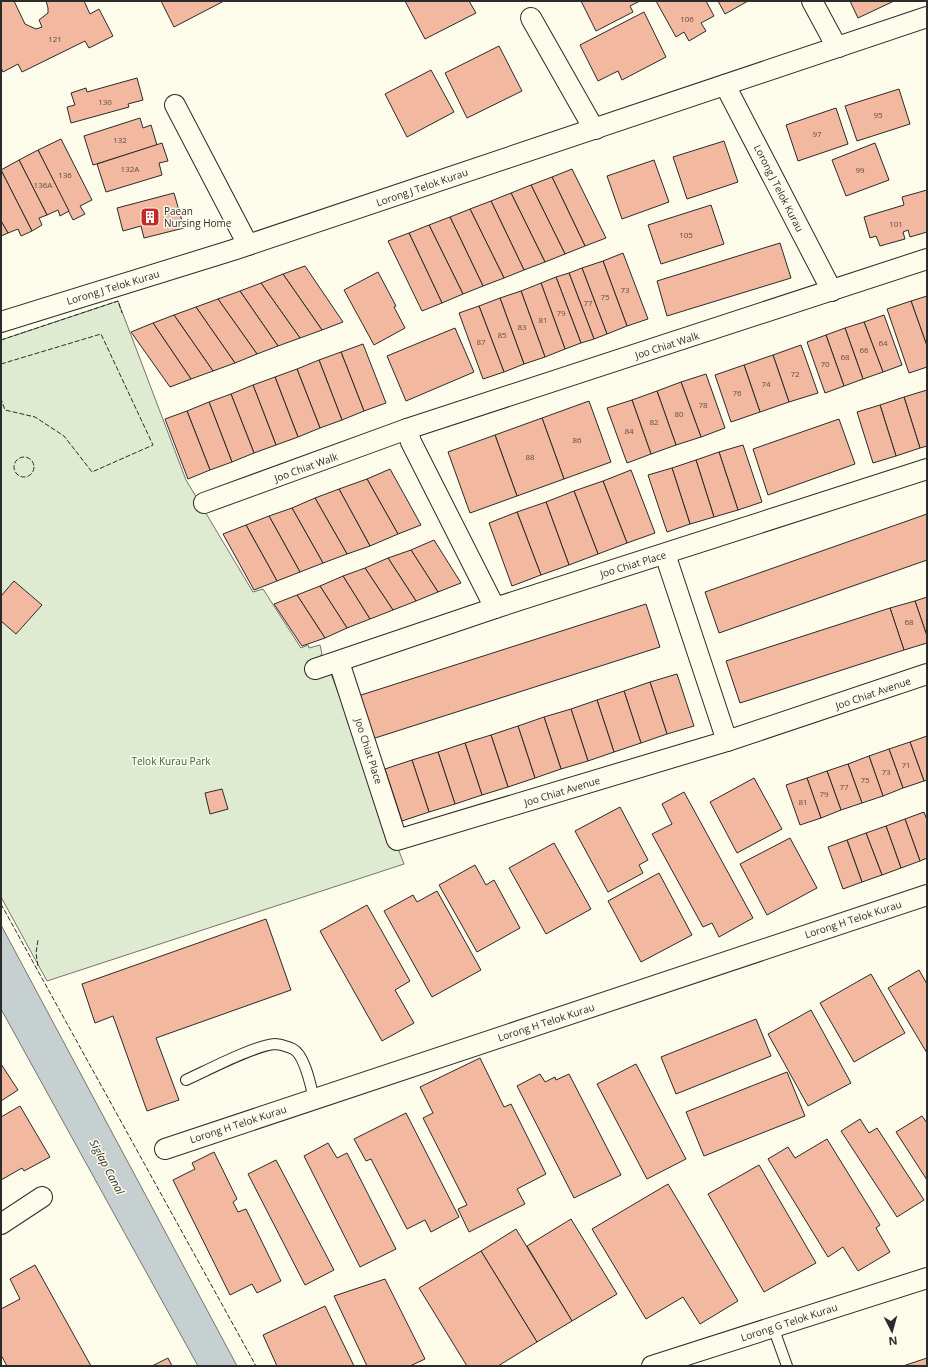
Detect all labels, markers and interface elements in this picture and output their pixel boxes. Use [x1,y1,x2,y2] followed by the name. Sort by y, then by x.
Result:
[680,13,694,24] house number: 106
[48,33,62,44] house number: 121
[98,96,112,107] house number: 130
[873,109,883,120] house number: 95
[812,128,822,139] house number: 97
[113,134,127,145] house number: 132
[751,142,807,234] street label: Lorong J Telok Kurau
[121,163,140,174] house number: 132A
[855,164,865,175] house number: 99
[374,165,470,209] street label: Lorong J Telok Kurau
[58,169,72,180] house number: 136
[34,179,53,190] house number: 136A
[164,204,232,230] place label: Paean Nursing Home
[139,206,161,228] building icon: Paean Nursing Home
[889,218,903,229] house number: 101
[679,229,693,240] house number: 105
[65,266,161,308] street label: Lorong J Telok Kurau
[620,284,630,295] house number: 73
[600,291,610,302] house number: 75
[583,297,593,308] house number: 77
[556,307,566,318] house number: 79
[538,314,548,325] house number: 81
[517,321,527,332] house number: 83
[632,328,702,362] street label: Joo Chiat Walk
[497,329,507,340] house number: 85
[476,336,486,347] house number: 87
[878,337,888,348] house number: 64
[859,344,869,355] house number: 66
[840,351,850,362] house number: 68
[820,358,830,369] house number: 70
[790,368,800,379] house number: 72
[761,378,771,389] house number: 74
[732,387,742,398] house number: 76
[698,399,708,410] house number: 78
[674,408,684,419] house number: 80
[649,416,659,427] house number: 82
[624,425,634,436] house number: 84
[572,434,582,445] house number: 86
[271,449,340,485] street label: Joo Chiat Walk
[525,451,535,462] house number: 88
[597,547,668,581] street label: Joo Chiat Place
[904,616,914,627] house number: 68
[833,673,913,713] street label: Joo Chiat Avenue
[351,715,386,786] street label: Joo Chiat Place
[131,754,211,768] park label: Telok Kurau Park
[901,759,911,770] house number: 71
[881,766,891,777] house number: 73
[521,773,602,810] street label: Joo Chiat Avenue
[860,774,870,785] house number: 75
[839,781,849,792] house number: 77
[819,788,829,799] house number: 79
[798,796,808,807] house number: 81
[803,897,903,941] street label: Lorong H Telok Kurau
[496,1000,596,1044] street label: Lorong H Telok Kurau
[188,1102,288,1146] street label: Lorong H Telok Kurau
[87,1137,128,1197] water label: Siglap Canal
[739,1300,839,1344] street label: Lorong G Telok Kurau
[872,1311,912,1351] north arrow
[888,1334,898,1349] text: N

